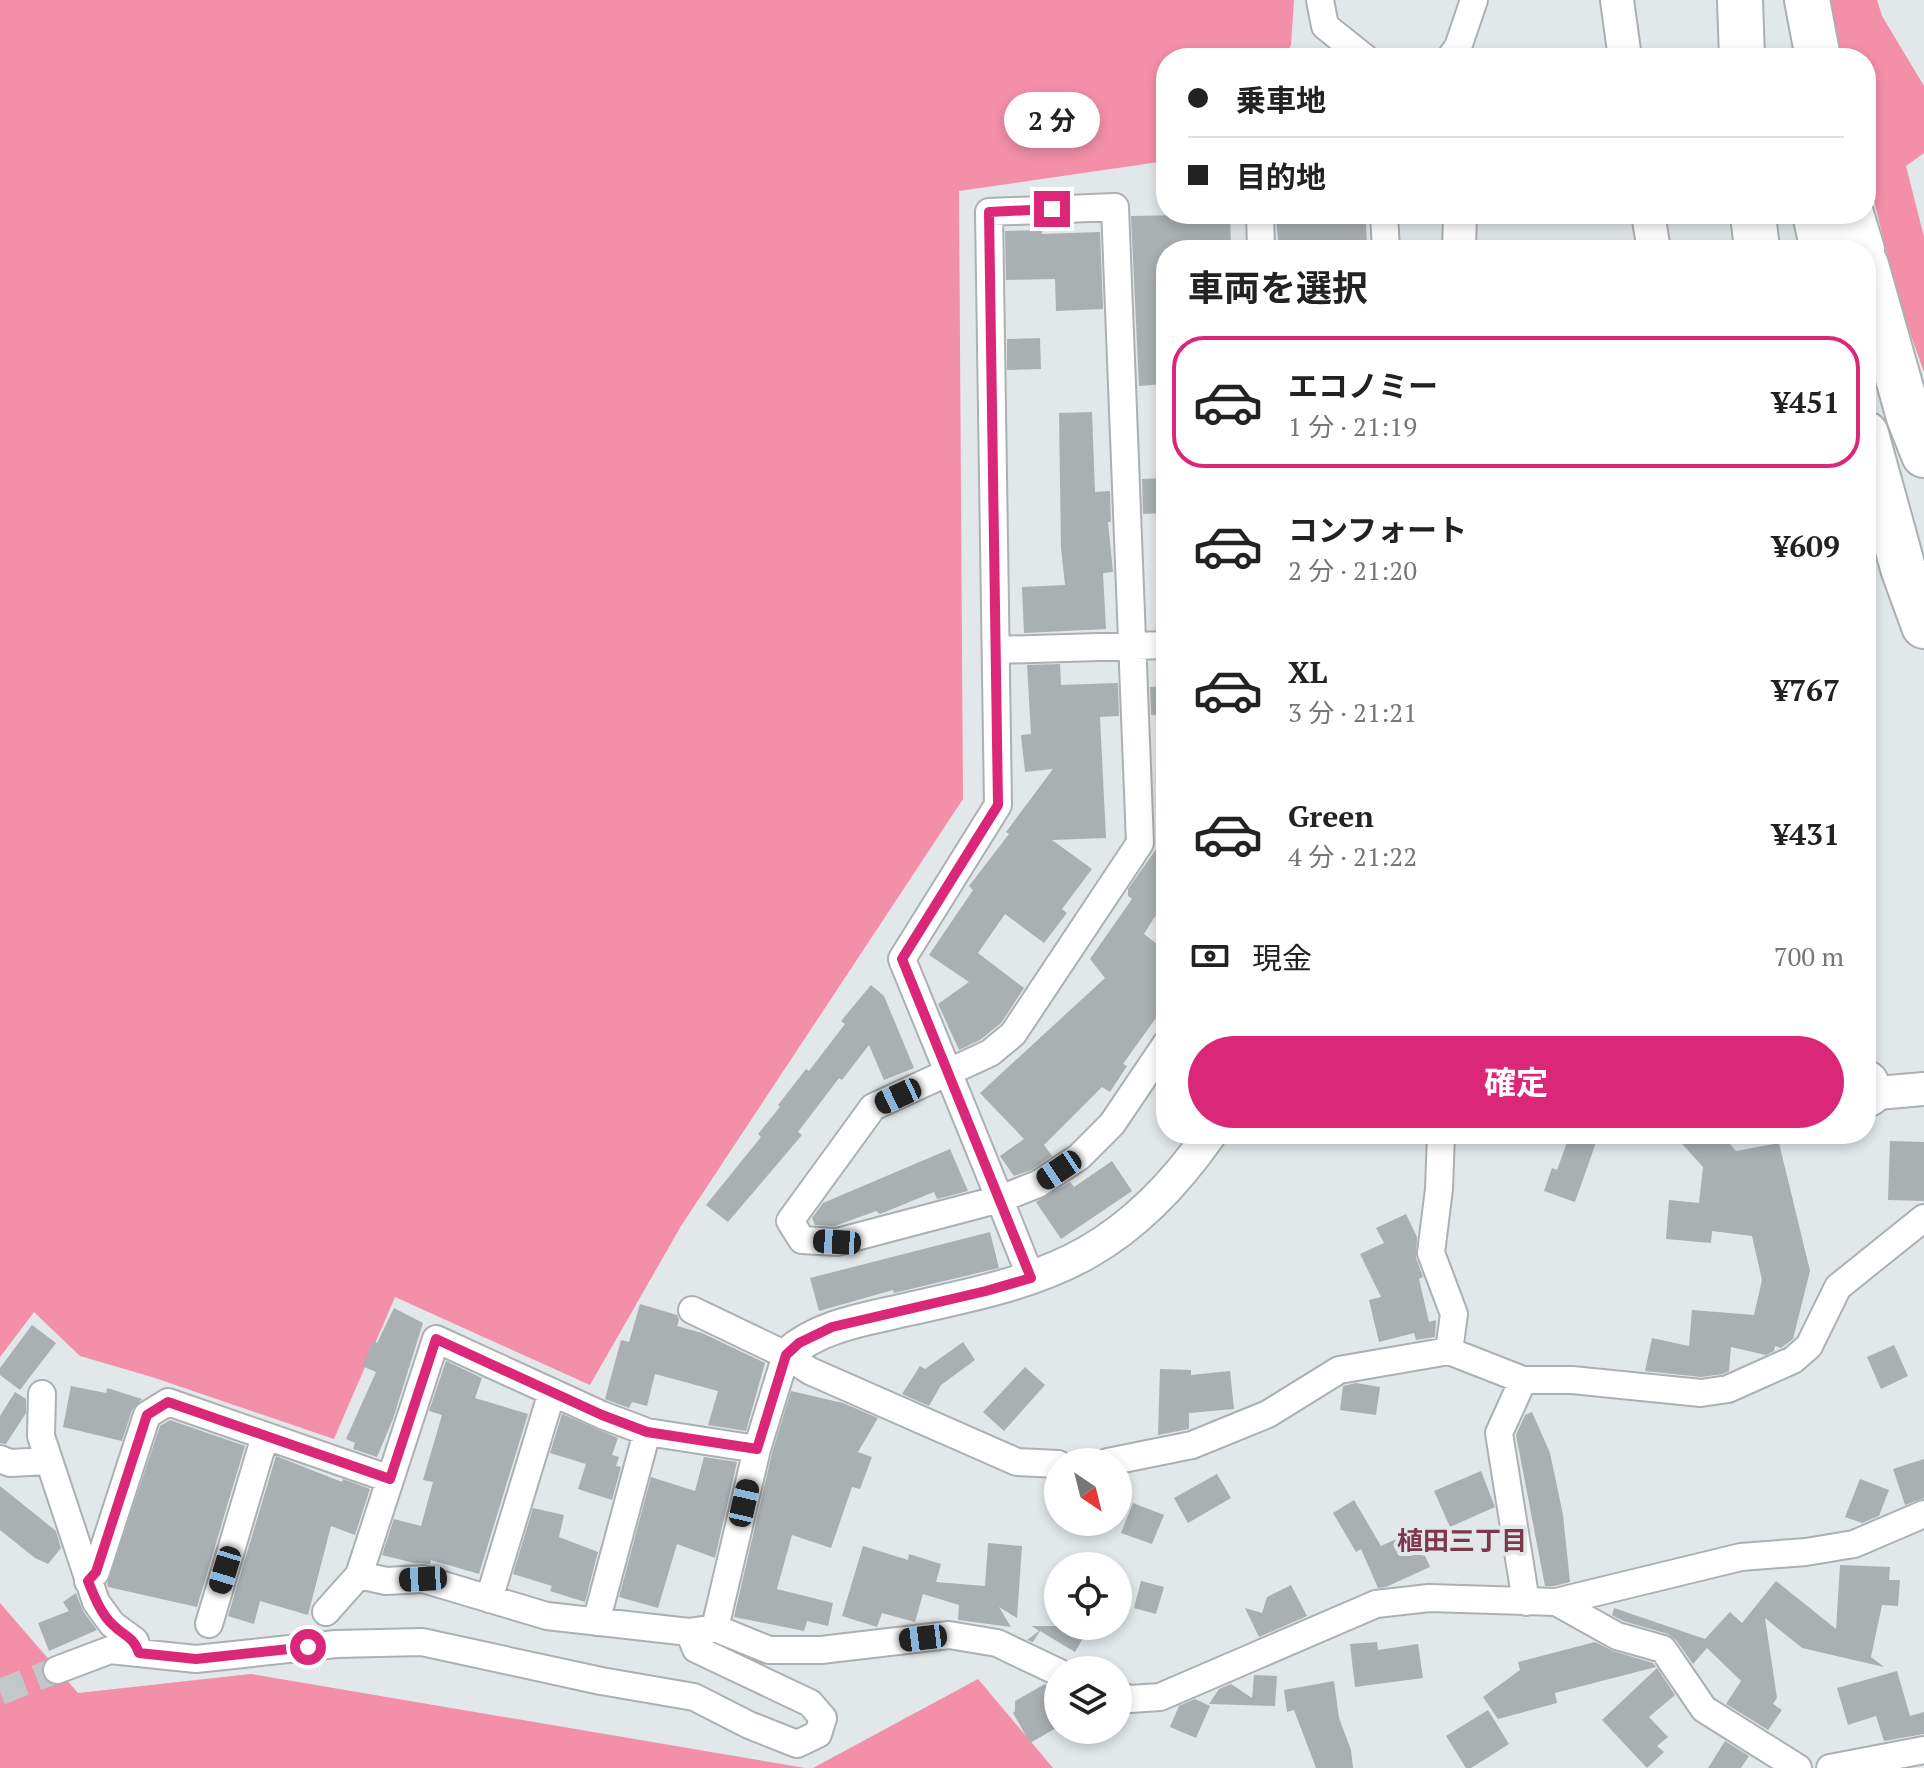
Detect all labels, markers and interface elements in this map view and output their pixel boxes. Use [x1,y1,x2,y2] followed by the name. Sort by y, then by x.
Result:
[1236,80,1326,120] text: 乗車地
[1004,93,1100,149] callout: 2 分
[1028,103,1076,137] text: 2 分
[1236,157,1326,197] text: 目的地
[1034,191,1070,227] route end
[1188,264,1368,311] text: 車両を選択
[1192,366,1264,438] icon: car
[1288,366,1438,406] text: エコノミー
[1772,382,1840,422] text: ¥451
[1288,409,1417,443] text: 1 分 · 21:19
[1192,510,1264,582] icon: car
[1288,510,1467,550] text: コンフォート
[1772,526,1840,566] text: ¥609
[1288,553,1417,587] text: 2 分 · 21:20
[1288,652,1327,692] text: XL
[1192,654,1264,726] icon: car
[1772,670,1840,710] text: ¥767
[1288,695,1417,729] text: 3 分 · 21:21
[1288,796,1374,836] text: Green
[1192,798,1264,870] icon: car
[1772,814,1840,854] text: ¥431
[1288,839,1417,873] text: 4 分 · 21:22
[1188,934,1232,978] icon: cash
[1252,938,1312,978] text: 現金
[1774,939,1844,973] text: 700 m
[1188,1036,1844,1128] button: 確定
[871,1075,925,1117] car
[1032,1147,1086,1193] car
[812,1229,862,1255] car
[1044,1448,1132,1536] north arrow
[1044,1448,1132,1744] map controls
[727,1477,761,1529] car
[1397,1523,1527,1557] district label: 植田三丁目
[207,1544,243,1596] car
[1044,1552,1132,1640] button: locate
[398,1566,448,1592] car
[898,1623,948,1653] car
[290,1629,326,1665] route start
[1044,1656,1132,1744] button: layers

